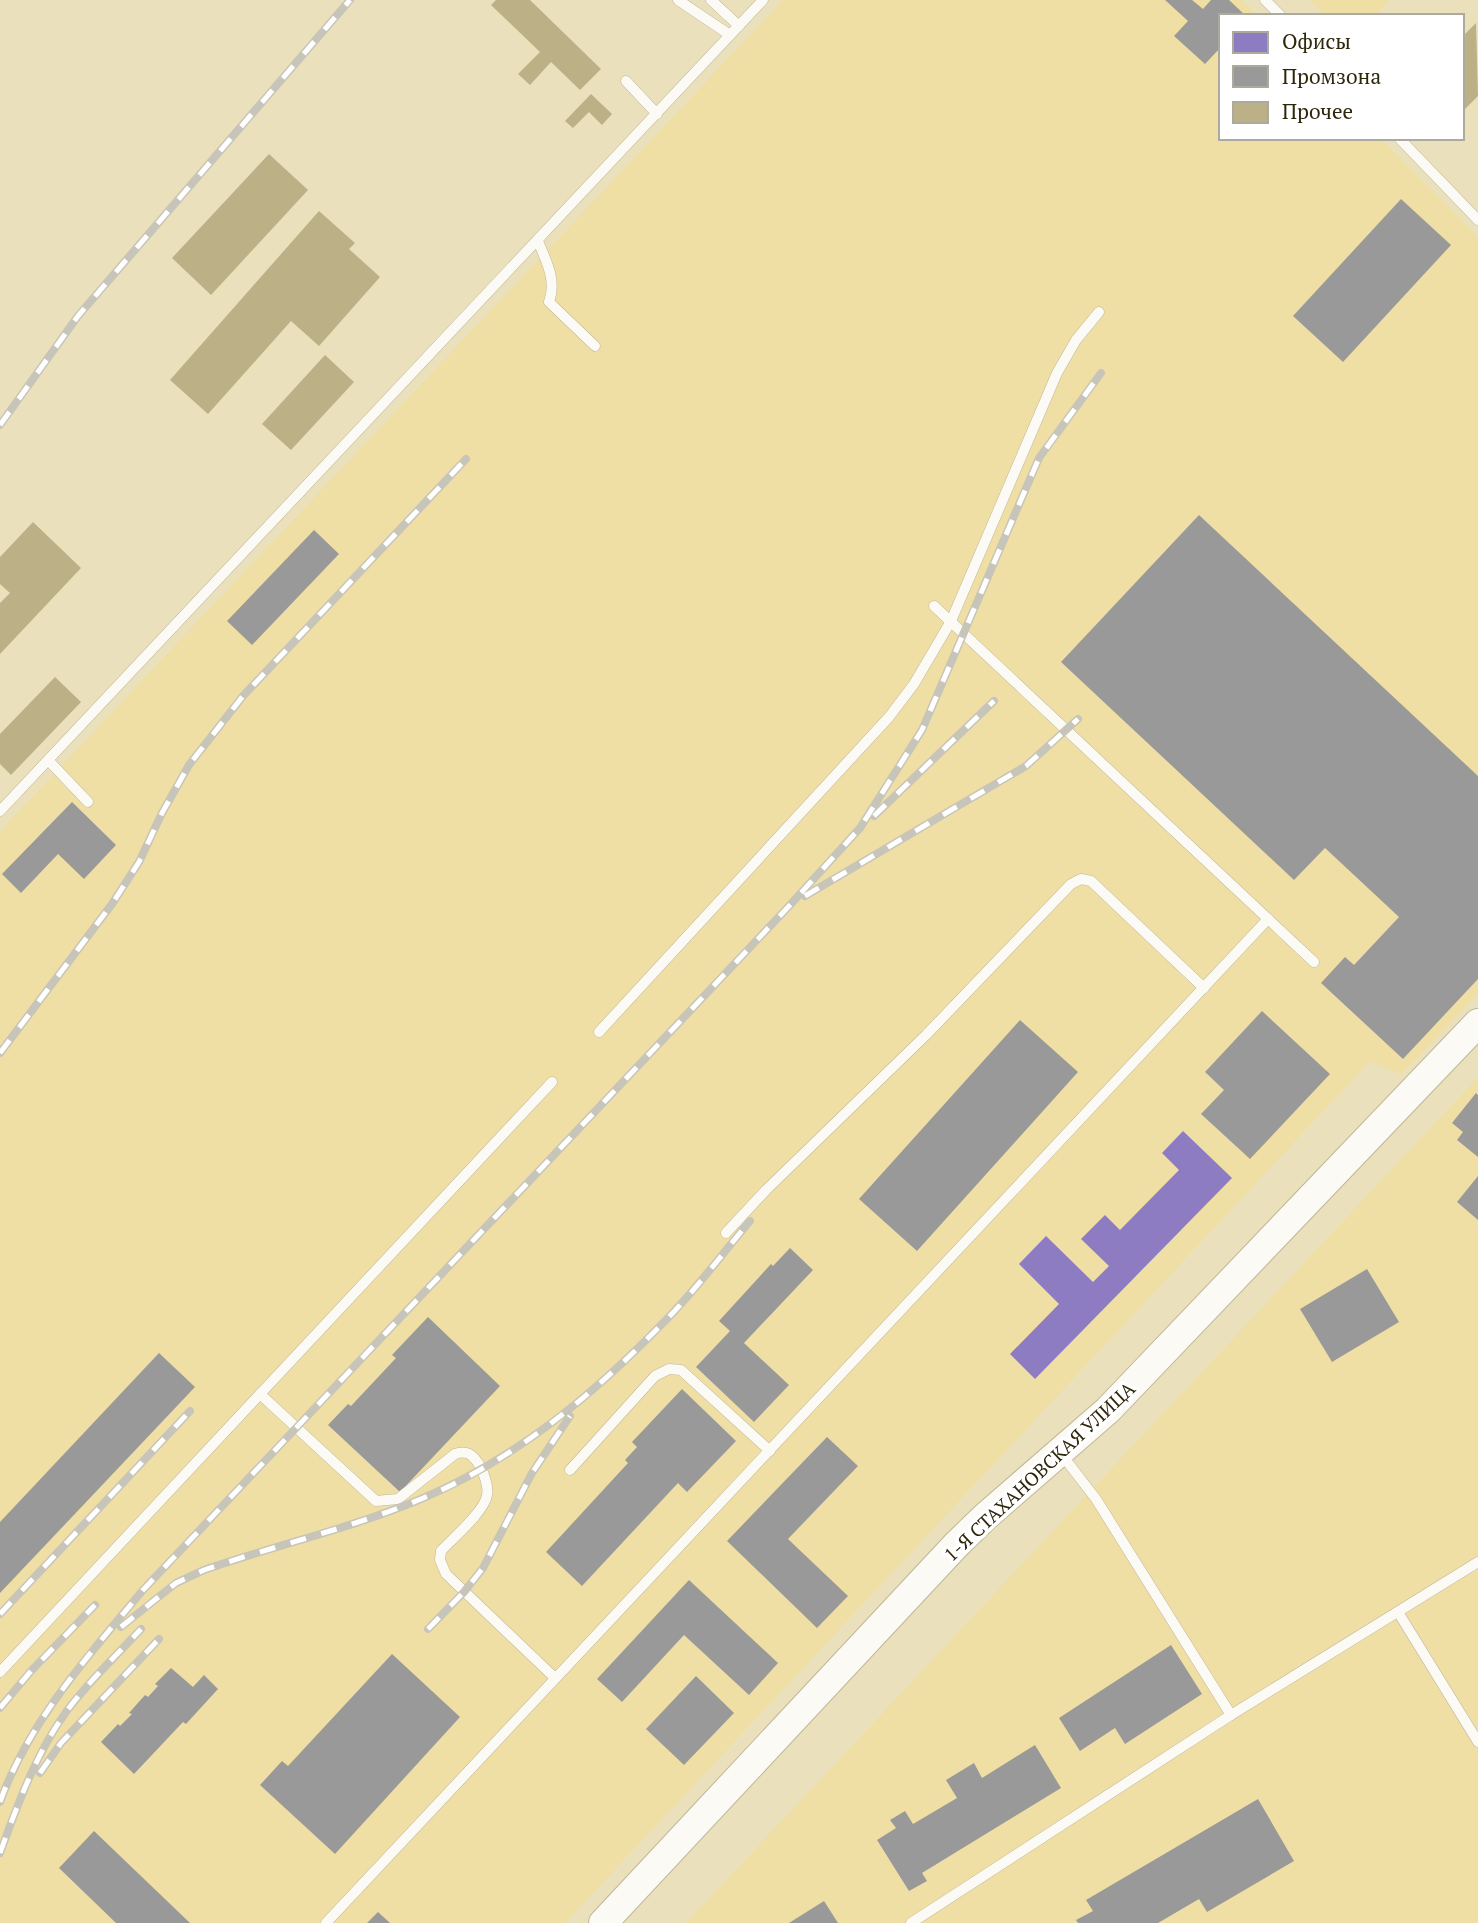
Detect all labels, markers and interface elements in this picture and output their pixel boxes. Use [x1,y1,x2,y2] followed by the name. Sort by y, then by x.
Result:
[1219,14,1464,140] legend
[1282,27,1351,55] text: Офисы
[1282,62,1381,90] text: Промзона
[1282,97,1353,125] text: Прочее
[938,1376,1140,1566] street label: 1-Я СТАХАНОВСКАЯ УЛИЦА

